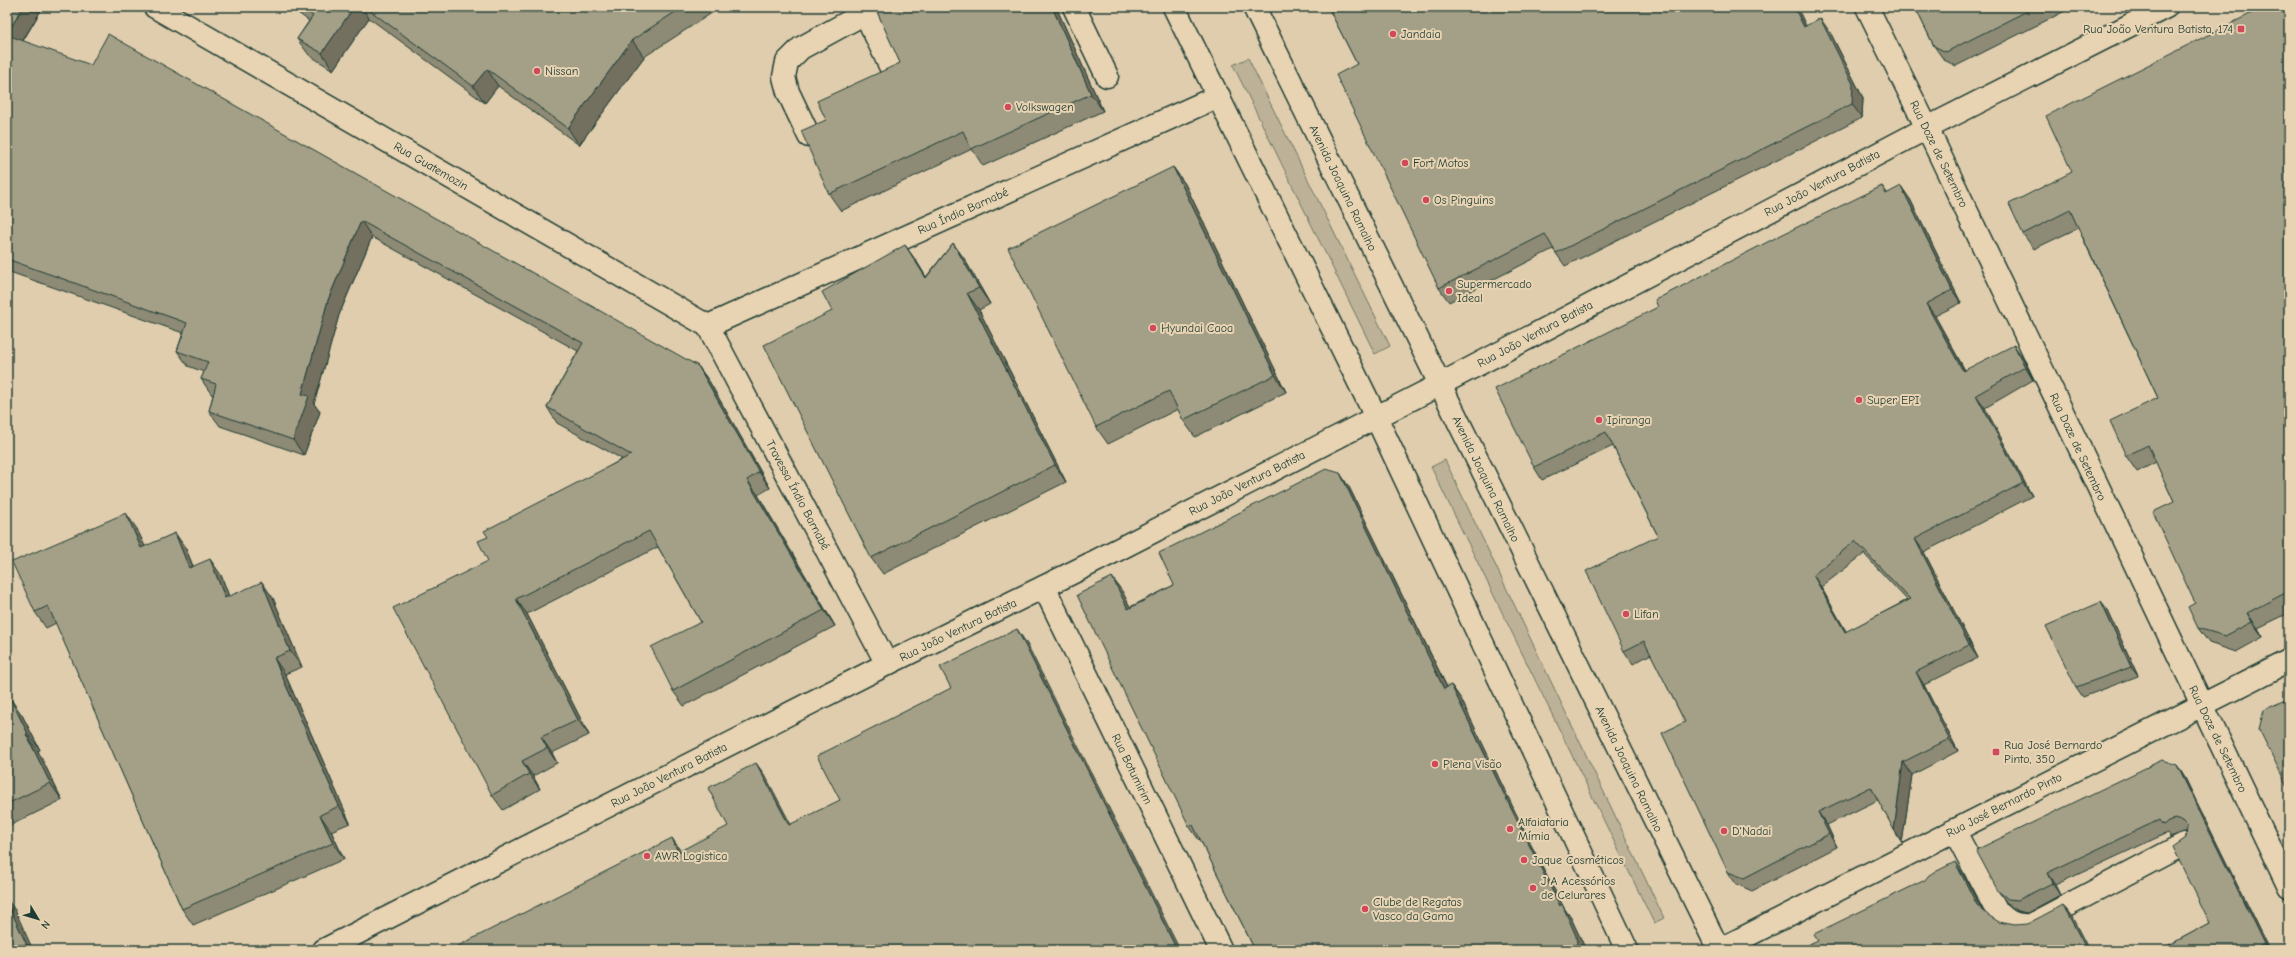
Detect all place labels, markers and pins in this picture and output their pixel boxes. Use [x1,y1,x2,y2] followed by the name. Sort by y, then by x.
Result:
[2083,22,2233,36] place label: Rua João Ventura Batista, 174
[2236,24,2246,34] marker: Rua João Ventura Batista, 174
[1401,27,1441,41] place label: Jandaia
[1388,29,1398,39] marker: Jandaia
[545,64,578,78] place label: Nissan
[532,66,542,76] marker: Nissan
[1016,100,1074,114] place label: Volkswagen
[1003,102,1013,112] marker: Volkswagen
[1413,156,1468,170] place label: Fort Motos
[1400,158,1410,168] marker: Fort Motos
[1434,193,1494,207] place label: Os Pinguins
[1421,195,1431,205] marker: Os Pinguins
[1457,277,1532,305] place label: Supermercado Ideal
[1444,286,1454,296] marker: Supermercado Ideal
[1161,321,1233,335] place label: Hyundai Caoa
[1148,323,1158,333] marker: Hyundai Caoa
[1867,393,1920,407] place label: Super EPI
[1854,395,1864,405] marker: Super EPI
[1607,413,1651,427] place label: Ipiranga
[1594,415,1604,425] marker: Ipiranga
[1634,607,1659,621] place label: Lifan
[1621,609,1631,619] marker: Lifan
[2004,738,2102,766] place label: Rua José Bernardo Pinto, 350
[1991,747,2001,757] marker: Rua José Bernardo Pinto, 350
[1443,757,1502,771] place label: Plena Visão
[1430,759,1440,769] marker: Plena Visão
[1518,815,1569,843] place label: Alfaiataria Mímia
[1505,824,1515,834] marker: Alfaiataria Mímia
[1732,824,1771,838] place label: D'Nadai
[1719,826,1729,836] marker: D'Nadai
[655,849,727,863] place label: AWR Logistica
[642,851,652,861] marker: AWR Logistica
[1532,853,1624,867] place label: Jaque Cosméticos
[1519,855,1529,865] marker: Jaque Cosméticos
[1541,874,1615,902] place label: J A Acessórios de Celurares
[1528,883,1538,893] marker: J A Acessórios de Celurares
[1373,895,1462,923] place label: Clube de Regatas Vasco da Gama
[1360,904,1370,914] marker: Clube de Regatas Vasco da Gama

